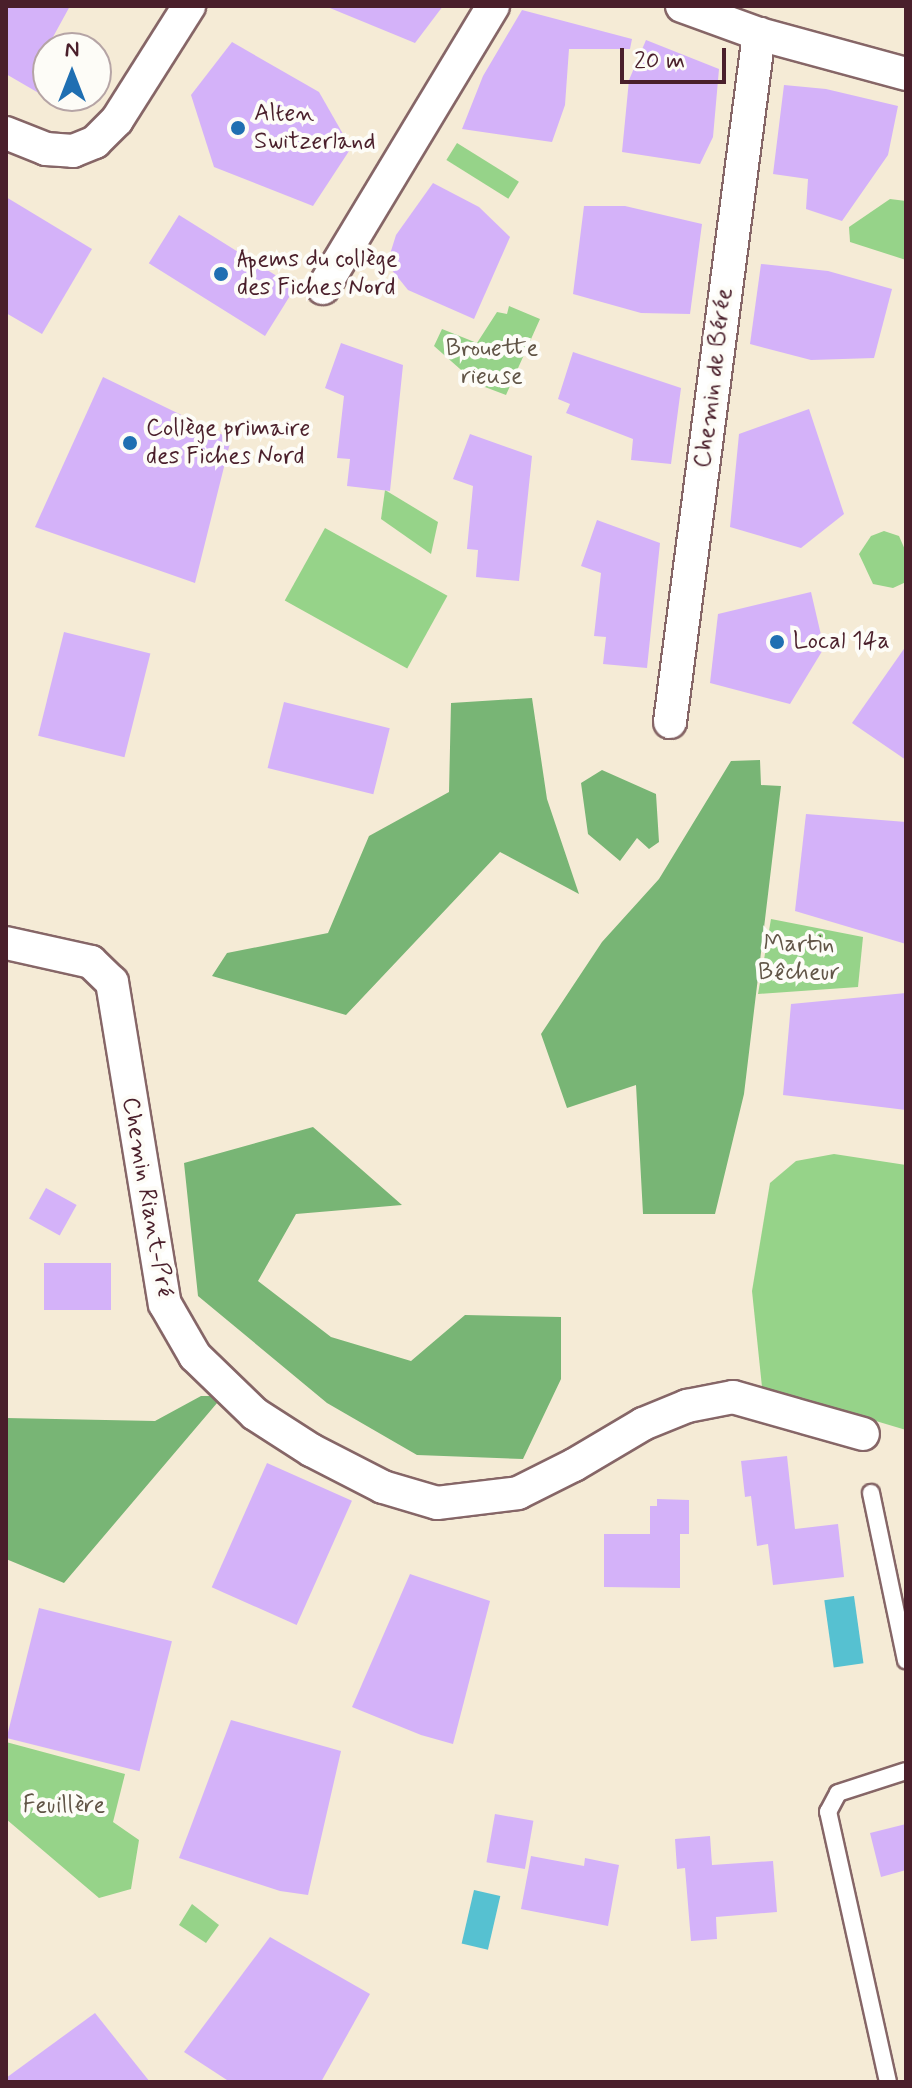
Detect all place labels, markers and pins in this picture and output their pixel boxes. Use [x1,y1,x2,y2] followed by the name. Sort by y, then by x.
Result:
[254,100,376,156] place label: Alten Switzerland
[229,119,247,137] marker: Alten Switzerland
[237,246,397,302] place label: Apems du collège des Fiches Nord
[212,265,230,283] marker: Apems du collège des Fiches Nord
[146,415,313,471] place label: Collège primaire des Fiches Nord
[121,434,139,452] marker: Collège primaire des Fiches Nord
[793,628,890,656] place label: Local 14a
[768,633,786,651] marker: Local 14a

